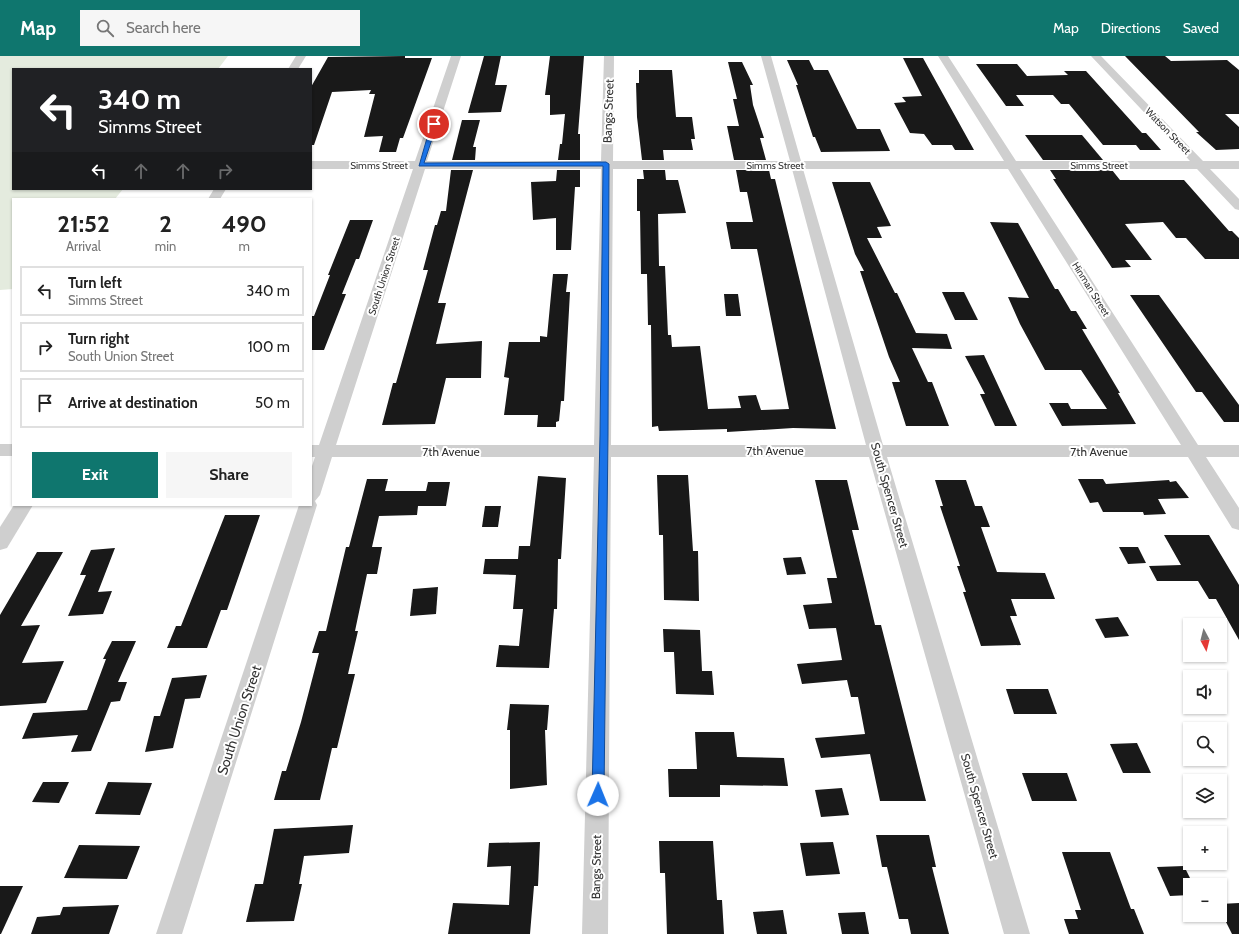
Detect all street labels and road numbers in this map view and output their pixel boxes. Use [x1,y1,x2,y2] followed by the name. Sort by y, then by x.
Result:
[599,79,617,143] street label: Bangs Street
[1142,105,1194,158] street label: Watson Street
[350,159,408,172] street label: Simms Street
[746,159,804,172] street label: Simms Street
[1070,159,1128,172] street label: Simms Street
[365,235,403,317] street label: South Union Street
[1069,259,1113,319] street label: Hinman Street
[868,441,912,549] street label: South Spencer Street
[746,443,804,458] street label: 7th Avenue
[422,444,480,459] street label: 7th Avenue
[1070,444,1128,459] street label: 7th Avenue
[213,663,265,777] street label: South Union Street
[958,752,1002,860] street label: South Spencer Street
[588,835,604,899] street label: Bangs Street

